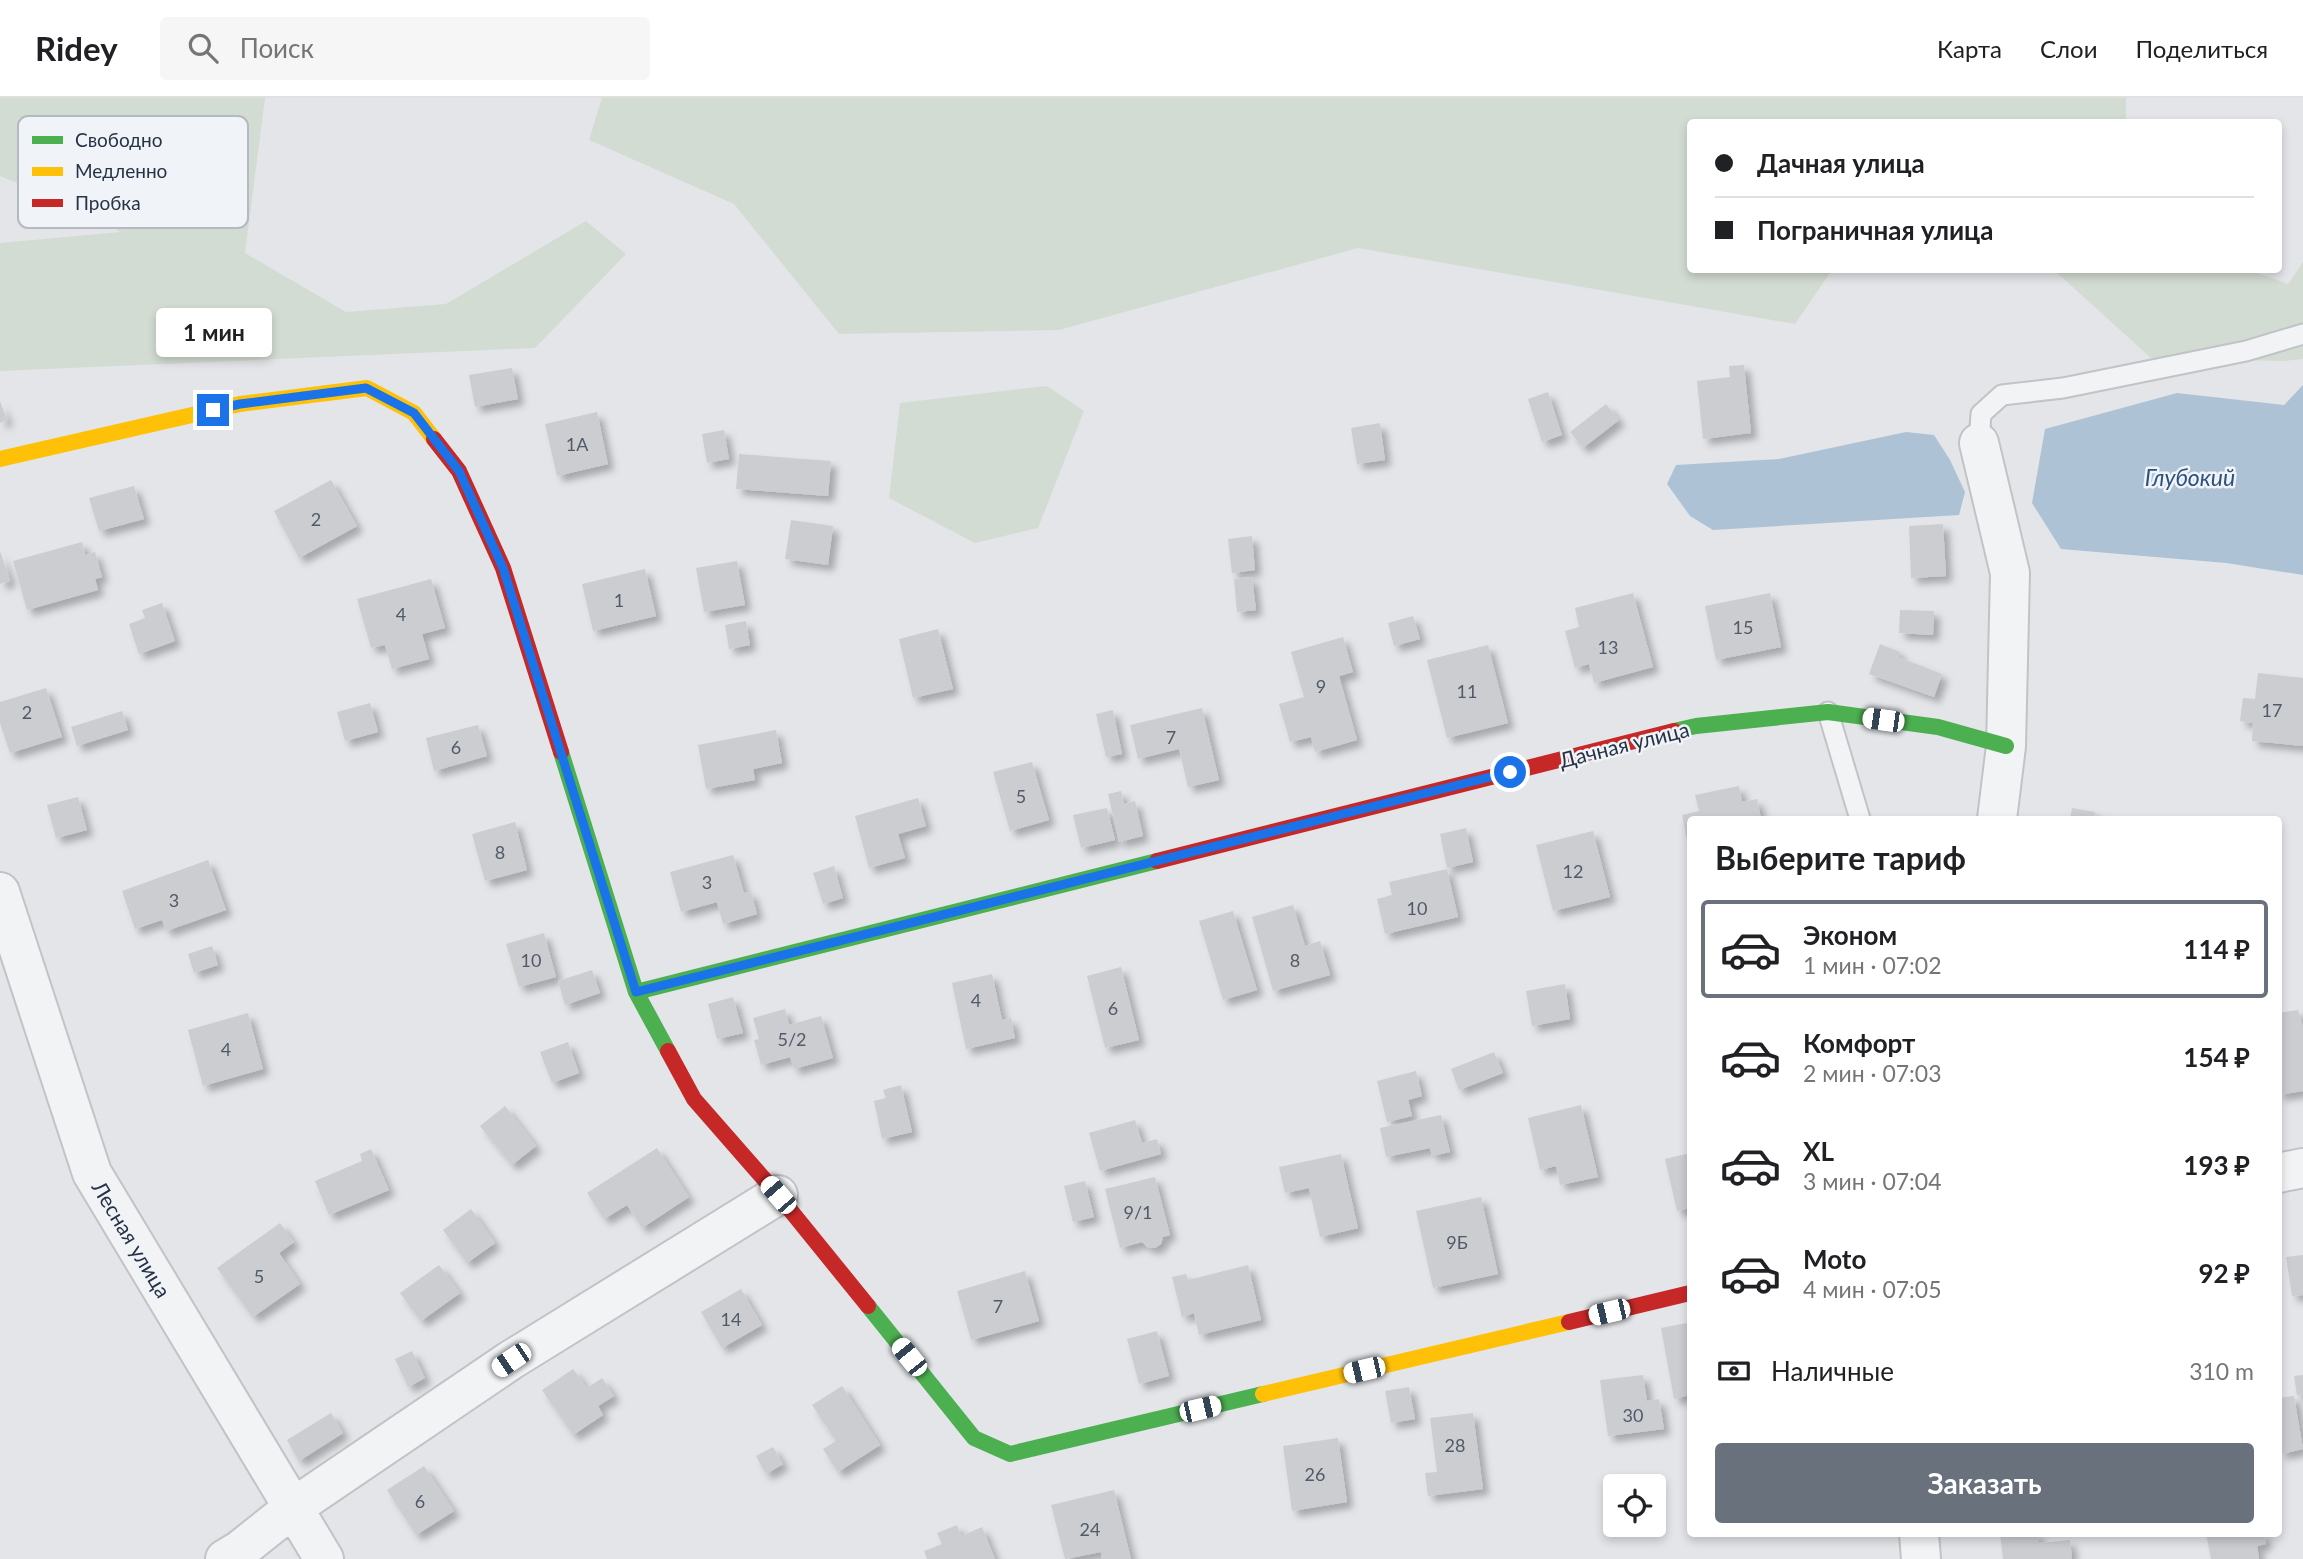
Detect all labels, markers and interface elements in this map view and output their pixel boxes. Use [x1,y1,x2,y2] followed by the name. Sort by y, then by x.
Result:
[160,17,650,80] search box
[35,28,118,68] text: Ridey
[184,29,222,67] icon: search
[240,32,314,64] text: Поиск
[1937,34,2002,63] text: Карта
[2040,34,2097,63] text: Слои
[2135,34,2268,63] text: Поделиться
[18,116,248,228] legend
[75,128,163,151] text: Свободно
[1757,147,1925,179] text: Дачная улица
[75,159,167,182] text: Медленно
[75,191,141,214] text: Пробка
[1757,214,1993,246] text: Пограничная улица
[155,308,271,358] callout: 1 мин
[183,318,245,346] text: 1 мин
[197,394,229,426] route end
[566,433,589,455] house number: 1А
[2145,463,2235,491] water label: Глубокий
[311,508,321,530] house number: 2
[614,589,624,611] house number: 1
[396,603,406,625] house number: 4
[1733,616,1753,638] house number: 15
[1598,636,1618,658] house number: 13
[1316,675,1326,697] house number: 9
[1457,680,1477,702] house number: 11
[2262,699,2282,721] house number: 17
[22,701,32,723] house number: 2
[1861,707,1906,733] car
[1556,716,1692,772] street label: Дачная улица
[1166,726,1176,748] house number: 7
[451,736,461,758] house number: 6
[1494,756,1526,788] route start
[1016,785,1026,807] house number: 5
[1715,838,1966,877] text: Выберите тариф
[495,841,505,863] house number: 8
[1563,860,1583,882] house number: 12
[702,871,712,893] house number: 3
[169,889,179,911] house number: 3
[1407,897,1427,919] house number: 10
[1719,918,1782,981] icon: car
[1803,919,1897,951] text: Эконом
[2183,933,2250,965] text: 114 ₽
[521,949,541,971] house number: 10
[1290,949,1300,971] house number: 8
[1803,951,1942,979] text: 1 мин · 07:02
[971,989,981,1011] house number: 4
[1108,997,1118,1019] house number: 6
[1719,1026,1782,1089] icon: car
[1803,1027,1915,1059] text: Комфорт
[777,1028,807,1050] house number: 5/2
[221,1038,231,1060] house number: 4
[2183,1041,2250,1073] text: 154 ₽
[1803,1059,1942,1087] text: 2 мин · 07:03
[1719,1134,1782,1197] icon: car
[1803,1135,1834,1167] text: XL
[2183,1149,2250,1181] text: 193 ₽
[1803,1167,1942,1195] text: 3 мин · 07:04
[757,1172,800,1218] car
[87,1175,177,1302] street label: Лесная улица
[1123,1201,1153,1223] house number: 9/1
[1446,1231,1468,1253] house number: 9Б
[1719,1242,1782,1305] icon: car
[1803,1243,1866,1275] text: Moto
[2198,1257,2250,1289] text: 92 ₽
[254,1265,264,1287] house number: 5
[1803,1275,1942,1303] text: 4 мин · 07:05
[993,1295,1003,1317] house number: 7
[1587,1297,1632,1327] car
[721,1308,741,1330] house number: 14
[888,1334,931,1380] car
[488,1340,535,1380] car
[1715,1352,1753,1390] icon: cash
[1342,1355,1387,1385] car
[1771,1355,1894,1387] text: Наличные
[2189,1357,2254,1385] text: 310 m
[1178,1394,1223,1424] car
[1623,1404,1643,1426] house number: 30
[1445,1434,1465,1456] house number: 28
[1715,1443,2254,1523] button: Заказать
[1305,1463,1325,1485] house number: 26
[1603,1474,1666,1537] map controls
[1603,1474,1666,1537] button: locate
[415,1490,425,1512] house number: 6
[1080,1518,1100,1540] house number: 24

